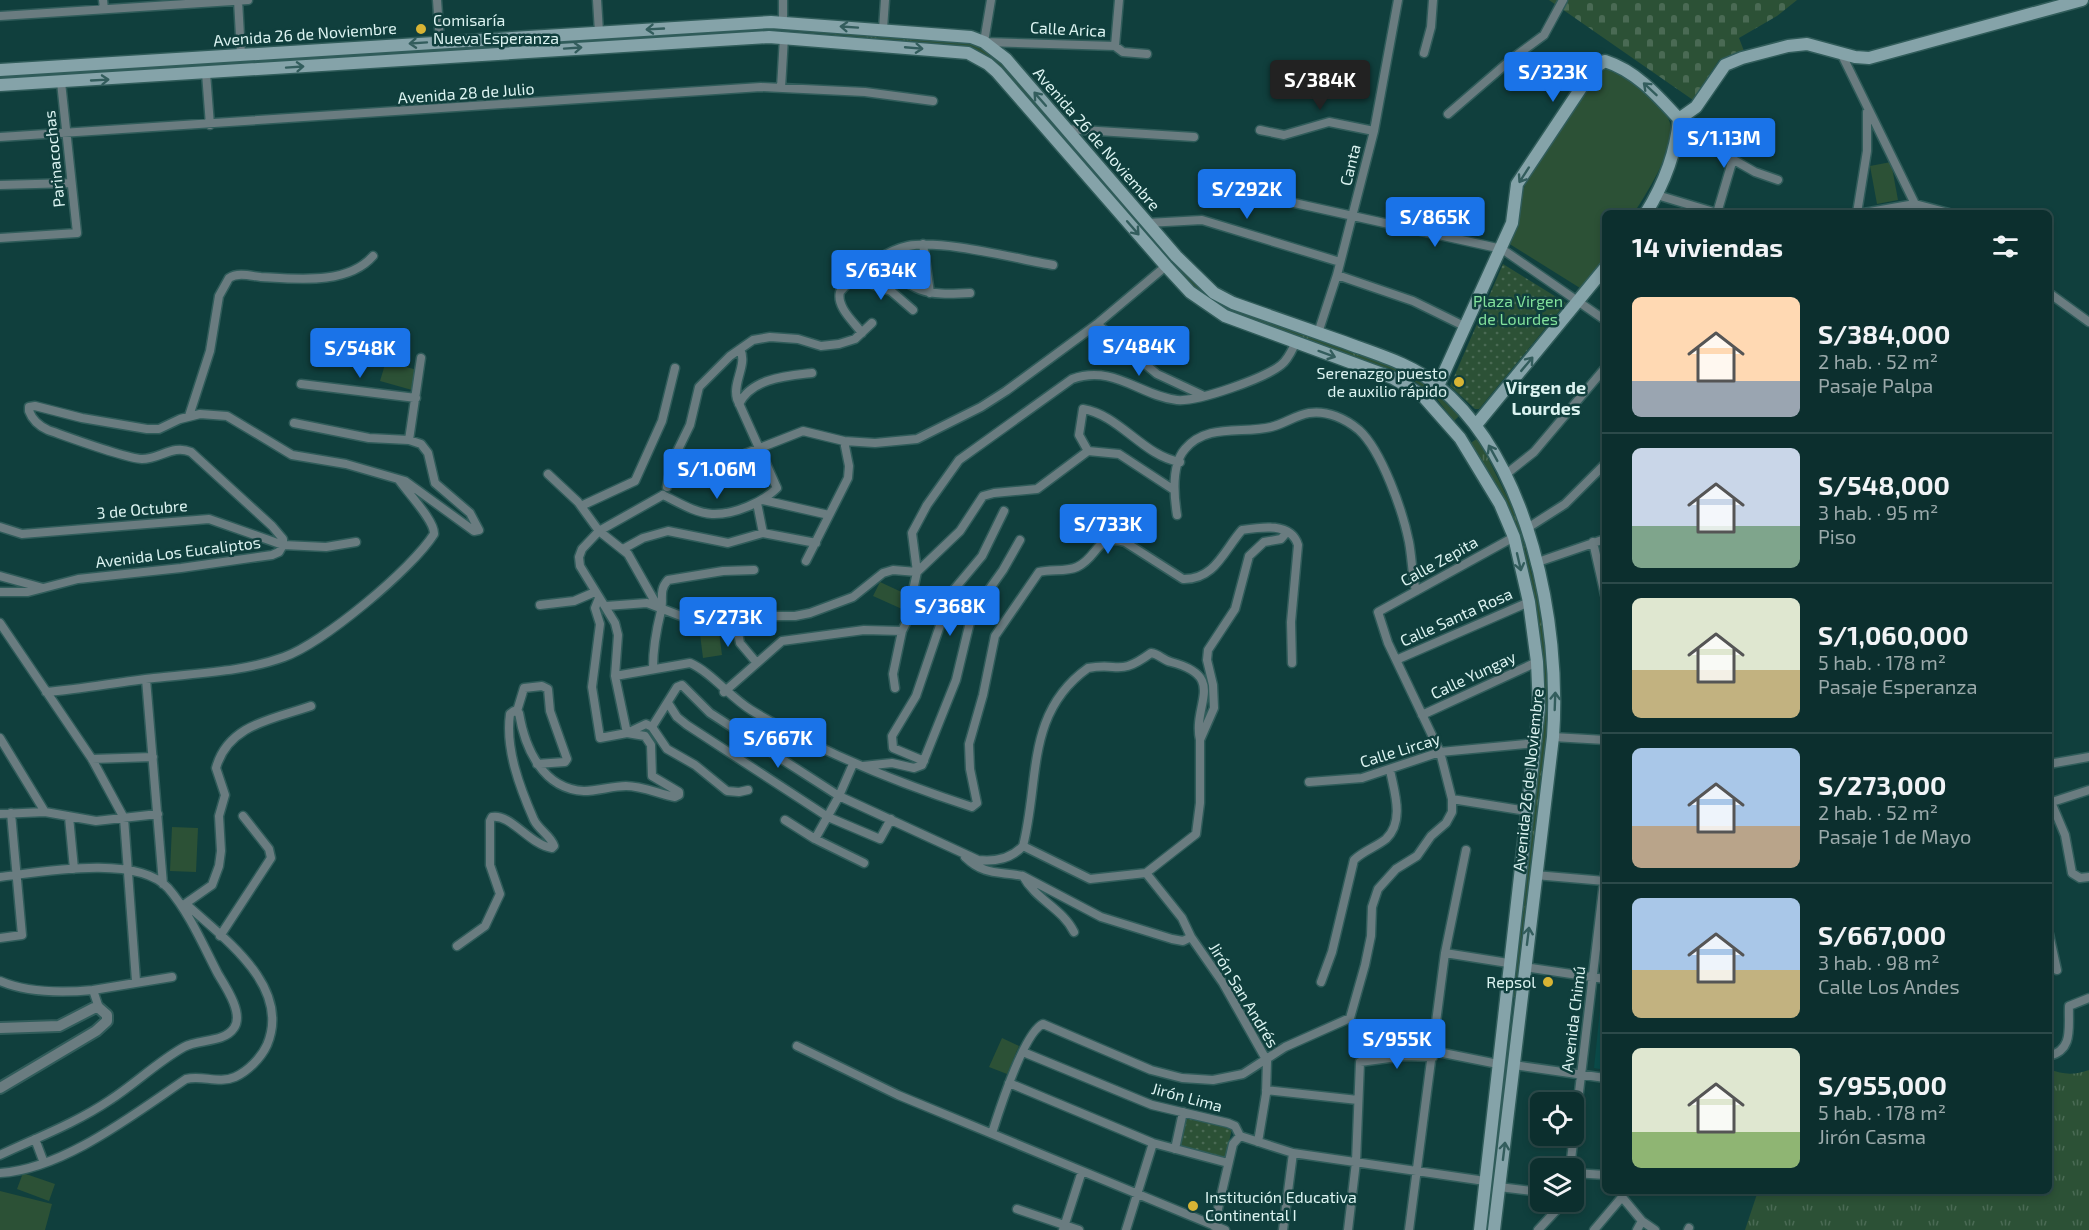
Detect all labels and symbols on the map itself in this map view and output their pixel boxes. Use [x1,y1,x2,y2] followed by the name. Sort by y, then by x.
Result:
[433,10,559,47] place label: Comisaría Nueva Esperanza
[1030,17,1107,40] street label: Calle Arica
[213,18,397,49] street label: Avenida 26 de Noviembre
[840,21,860,32] one-way arrow
[414,22,428,36] marker: Comisaría Nueva Esperanza
[645,23,665,34] one-way arrow
[409,38,429,49] one-way arrow
[563,42,583,53] one-way arrow
[904,42,924,53] one-way arrow
[1504,52,1602,103] pin: S/323K
[1271,60,1369,111] pin: S/384K
[284,61,304,72] one-way arrow
[1030,63,1165,214] street label: Avenida 26 de Noviembre
[90,74,110,85] one-way arrow
[397,78,535,107] street label: Avenida 28 de Julio
[1643,82,1658,96] one-way arrow
[1033,92,1047,107] one-way arrow
[39,110,68,209] street label: Parinacochas
[1669,118,1779,169] pin: S/1.13M
[1335,142,1364,188] street label: Canta
[1518,166,1530,183] one-way arrow
[1198,169,1296,220] pin: S/292K
[1386,197,1484,248] pin: S/865K
[1126,220,1140,235] one-way arrow
[832,250,930,301] pin: S/634K
[1473,291,1563,328] park label: Plaza Virgen de Lourdes
[1090,326,1188,377] pin: S/484K
[311,328,409,379] pin: S/548K
[1317,349,1336,360] one-way arrow
[1521,356,1534,372] one-way arrow
[1317,363,1447,400] place label: Serenazgo puesto de auxilio rápido
[1452,375,1466,389] marker: Serenazgo puesto de auxilio rápido
[1506,376,1586,419] district label: Virgen de Lourdes
[1487,445,1499,462] one-way arrow
[662,449,772,500] pin: S/1.06M
[96,495,188,522] street label: 3 de Octubre
[1059,504,1157,555] pin: S/733K
[94,532,262,571] street label: Avenida Los Eucaliptos
[1397,532,1481,590] street label: Calle Zepita
[1514,552,1526,571] one-way arrow
[1397,583,1515,650] street label: Calle Santa Rosa
[901,586,999,637] pin: S/368K
[679,597,777,648] pin: S/273K
[1427,646,1519,703] street label: Calle Yungay
[1508,688,1547,872] street label: Avenida 26 de Noviembre
[1549,692,1561,712] one-way arrow
[729,718,827,769] pin: S/667K
[1357,728,1443,771] street label: Calle Lircay
[1523,927,1534,947] one-way arrow
[1206,939,1283,1051] street label: Jirón San Andrés
[1557,965,1588,1073] street label: Avenida Chimú
[1486,972,1536,991] place label: Repsol
[1541,975,1555,989] marker: Repsol
[1348,1019,1446,1070] pin: S/955K
[1150,1078,1225,1115] street label: Jirón Lima
[1498,1142,1509,1161] one-way arrow
[1205,1187,1357,1224] place label: Institución Educativa Continental I
[1186,1199,1200,1213] marker: Institución Educativa Continental I

